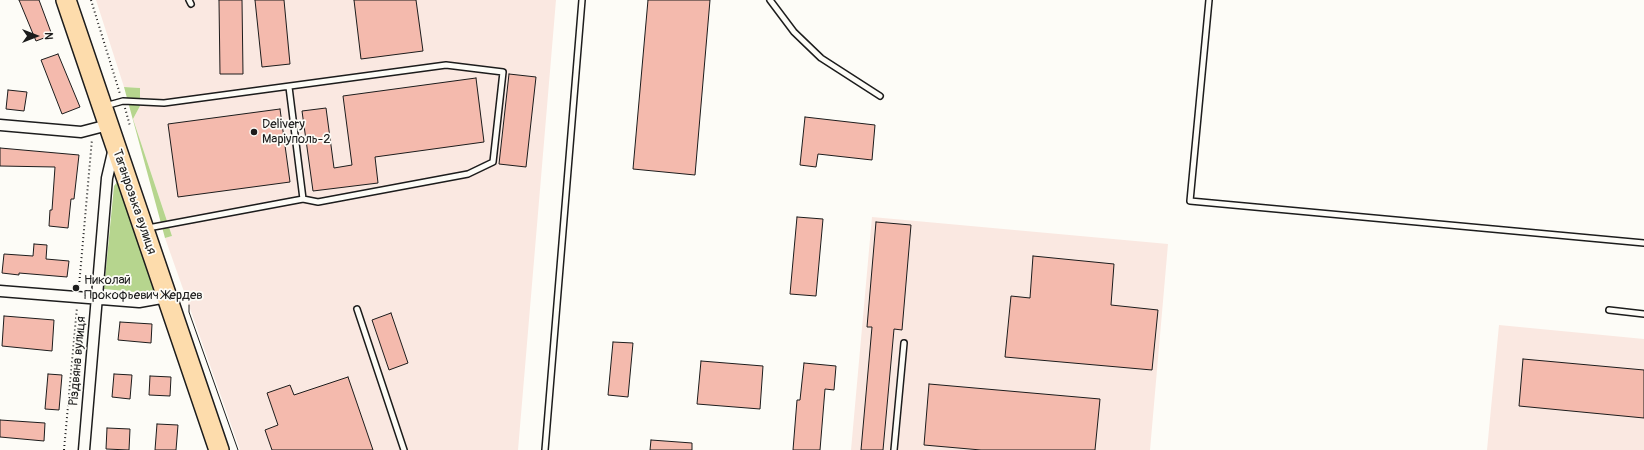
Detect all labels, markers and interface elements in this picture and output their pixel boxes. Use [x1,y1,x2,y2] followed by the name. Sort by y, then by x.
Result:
[16,16,56,56] north arrow
[42,32,55,40] text: N
[262,117,331,148] place label: Delivery Марiуполь-2
[249,127,259,137] marker: Delivery Марiуполь-2
[109,147,159,257] street label: Таганрозька вулиця
[84,273,203,304] place label: Николай Прокофьевич Жердев
[71,283,81,293] marker: Николай Прокофьевич Жердев
[66,316,90,406] street label: Різдвяна вулиця

